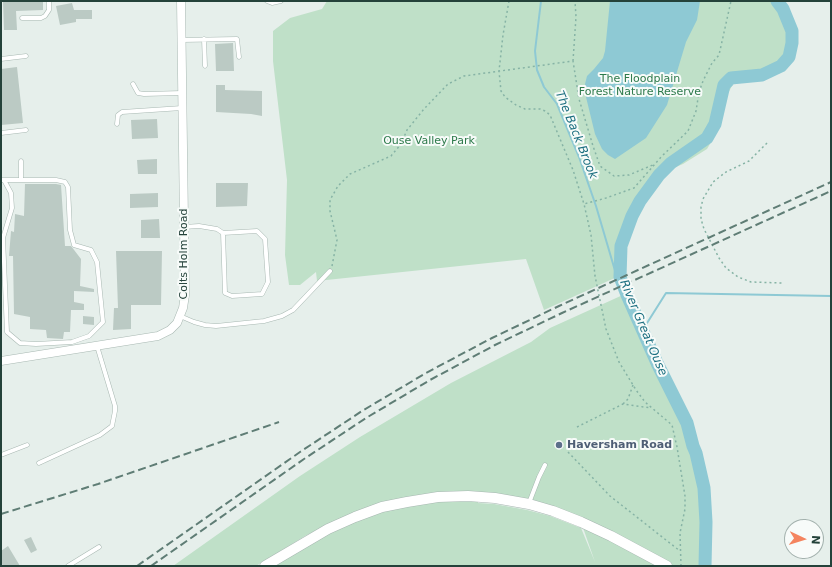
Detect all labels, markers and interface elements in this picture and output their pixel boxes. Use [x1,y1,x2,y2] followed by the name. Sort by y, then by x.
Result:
[579,72,701,98] park label: The Floodplain Forest Nature Reserve
[552,89,600,181] water label: The Back Brook
[383,134,475,148] park label: Ouse Valley Park
[177,209,191,299] street label: Colts Holm Road
[616,278,670,378] water label: River Great Ouse
[567,438,672,452] place label: Haversham Road
[554,440,564,450] marker: Haversham Road
[784,519,824,559] north arrow
[809,535,822,545] text: N

